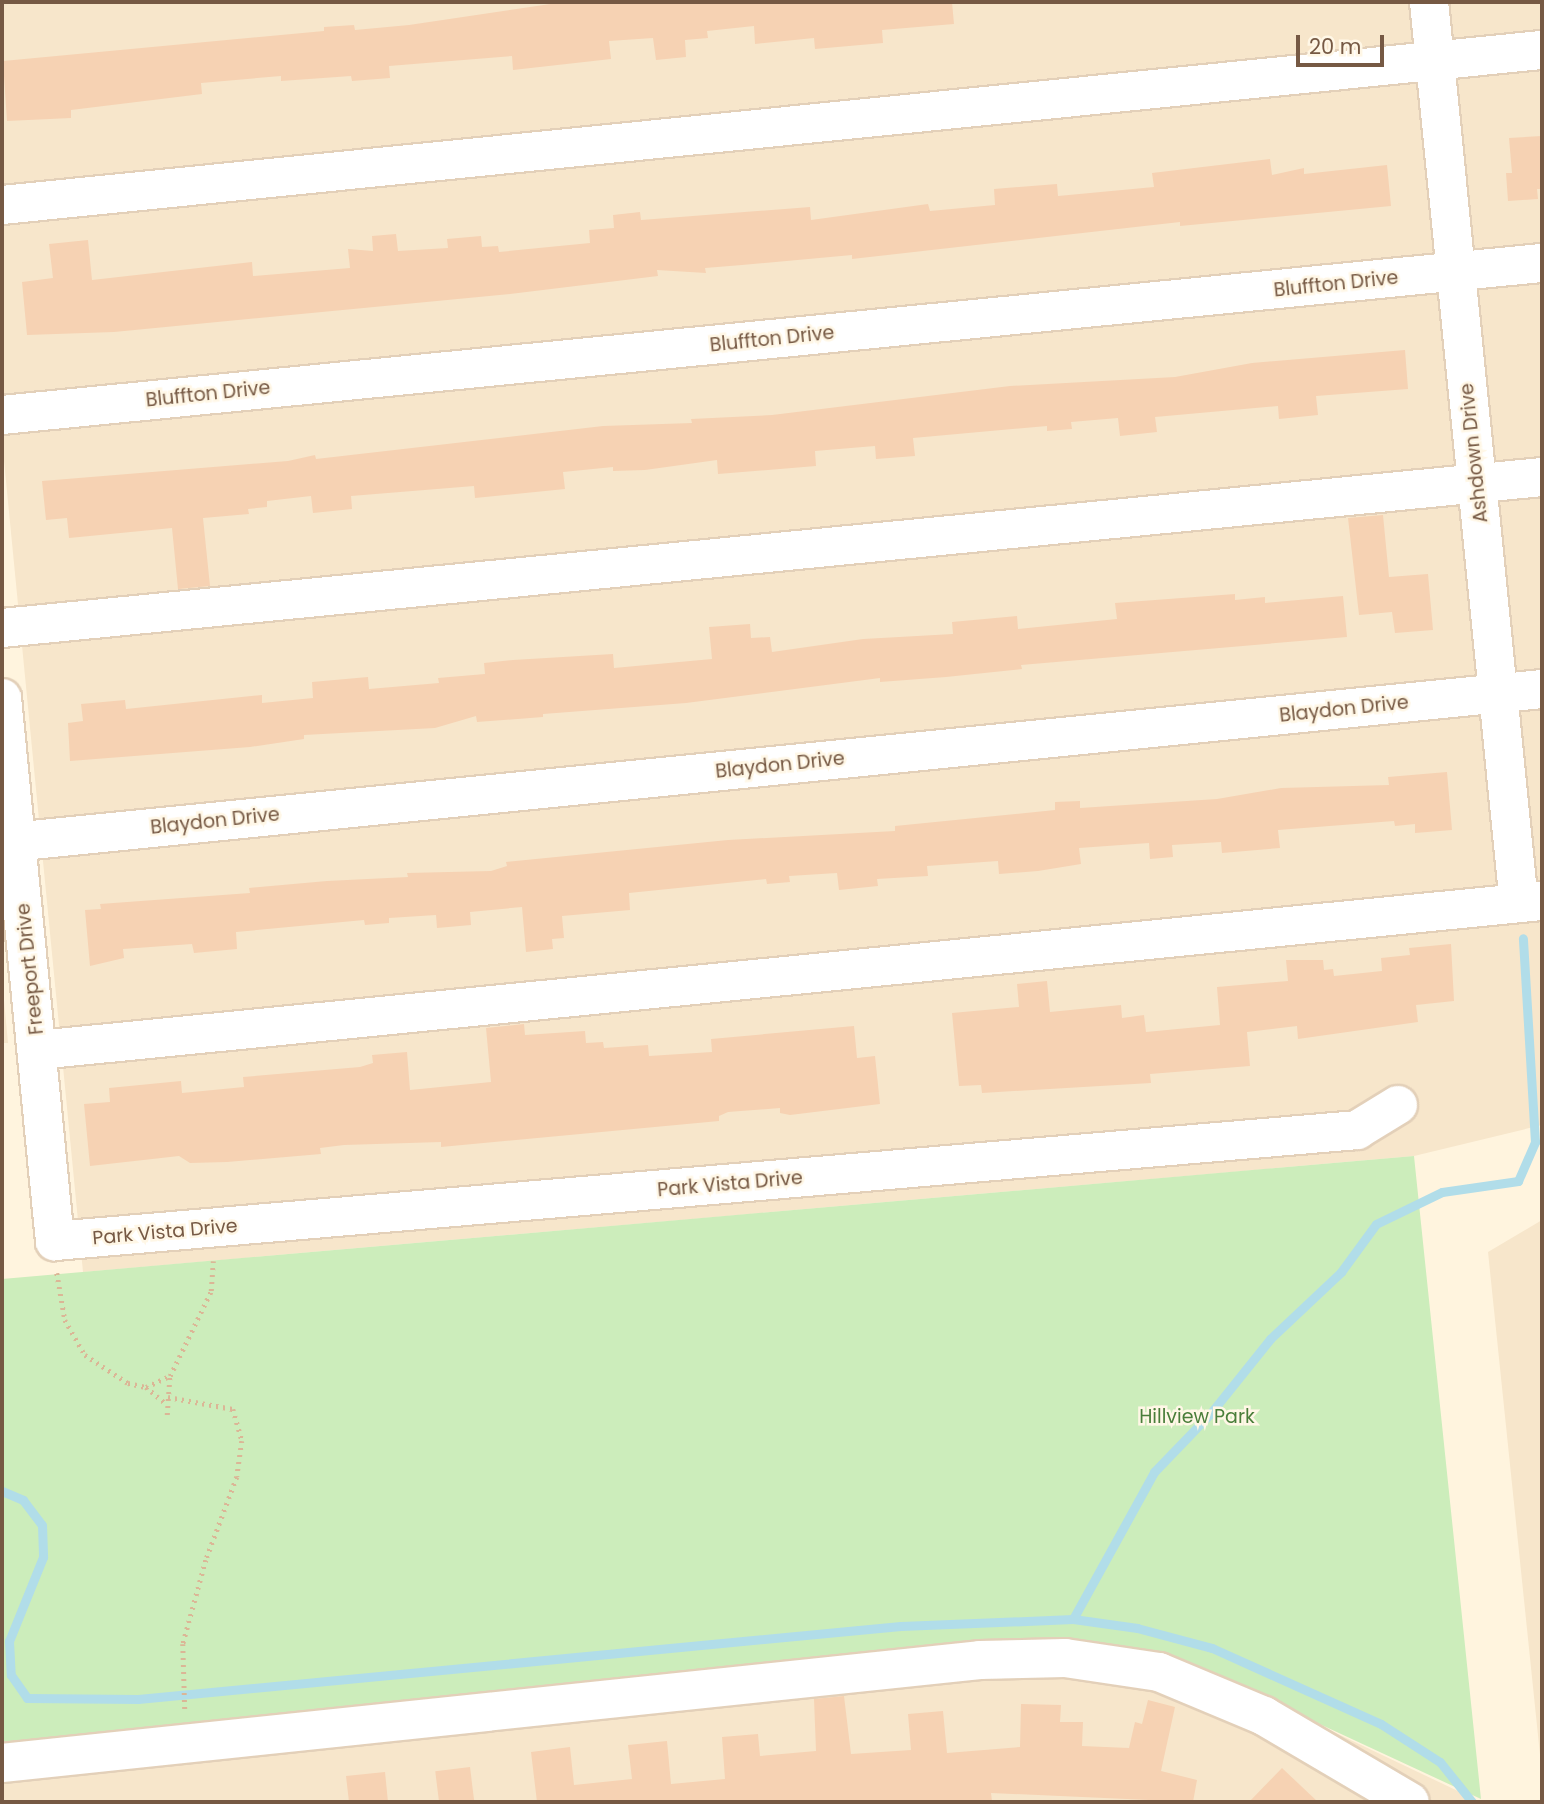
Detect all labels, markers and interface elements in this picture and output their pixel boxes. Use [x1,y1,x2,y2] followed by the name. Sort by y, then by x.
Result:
[1299,21,1386,65] scale bar
[1309,32,1362,61] text: 20 m
[1273,266,1399,302] street label: Bluffton Drive
[709,321,835,357] street label: Bluffton Drive
[145,376,271,412] street label: Bluffton Drive
[1455,382,1493,524] street label: Ashdown Drive
[1278,691,1410,727] street label: Blaydon Drive
[714,747,846,783] street label: Blaydon Drive
[149,803,281,839] street label: Blaydon Drive
[12,902,48,1036] street label: Freeport Drive
[656,1166,804,1202] street label: Park Vista Drive
[91,1214,239,1250] street label: Park Vista Drive
[1139,1406,1255,1428] park label: Hillview Park

